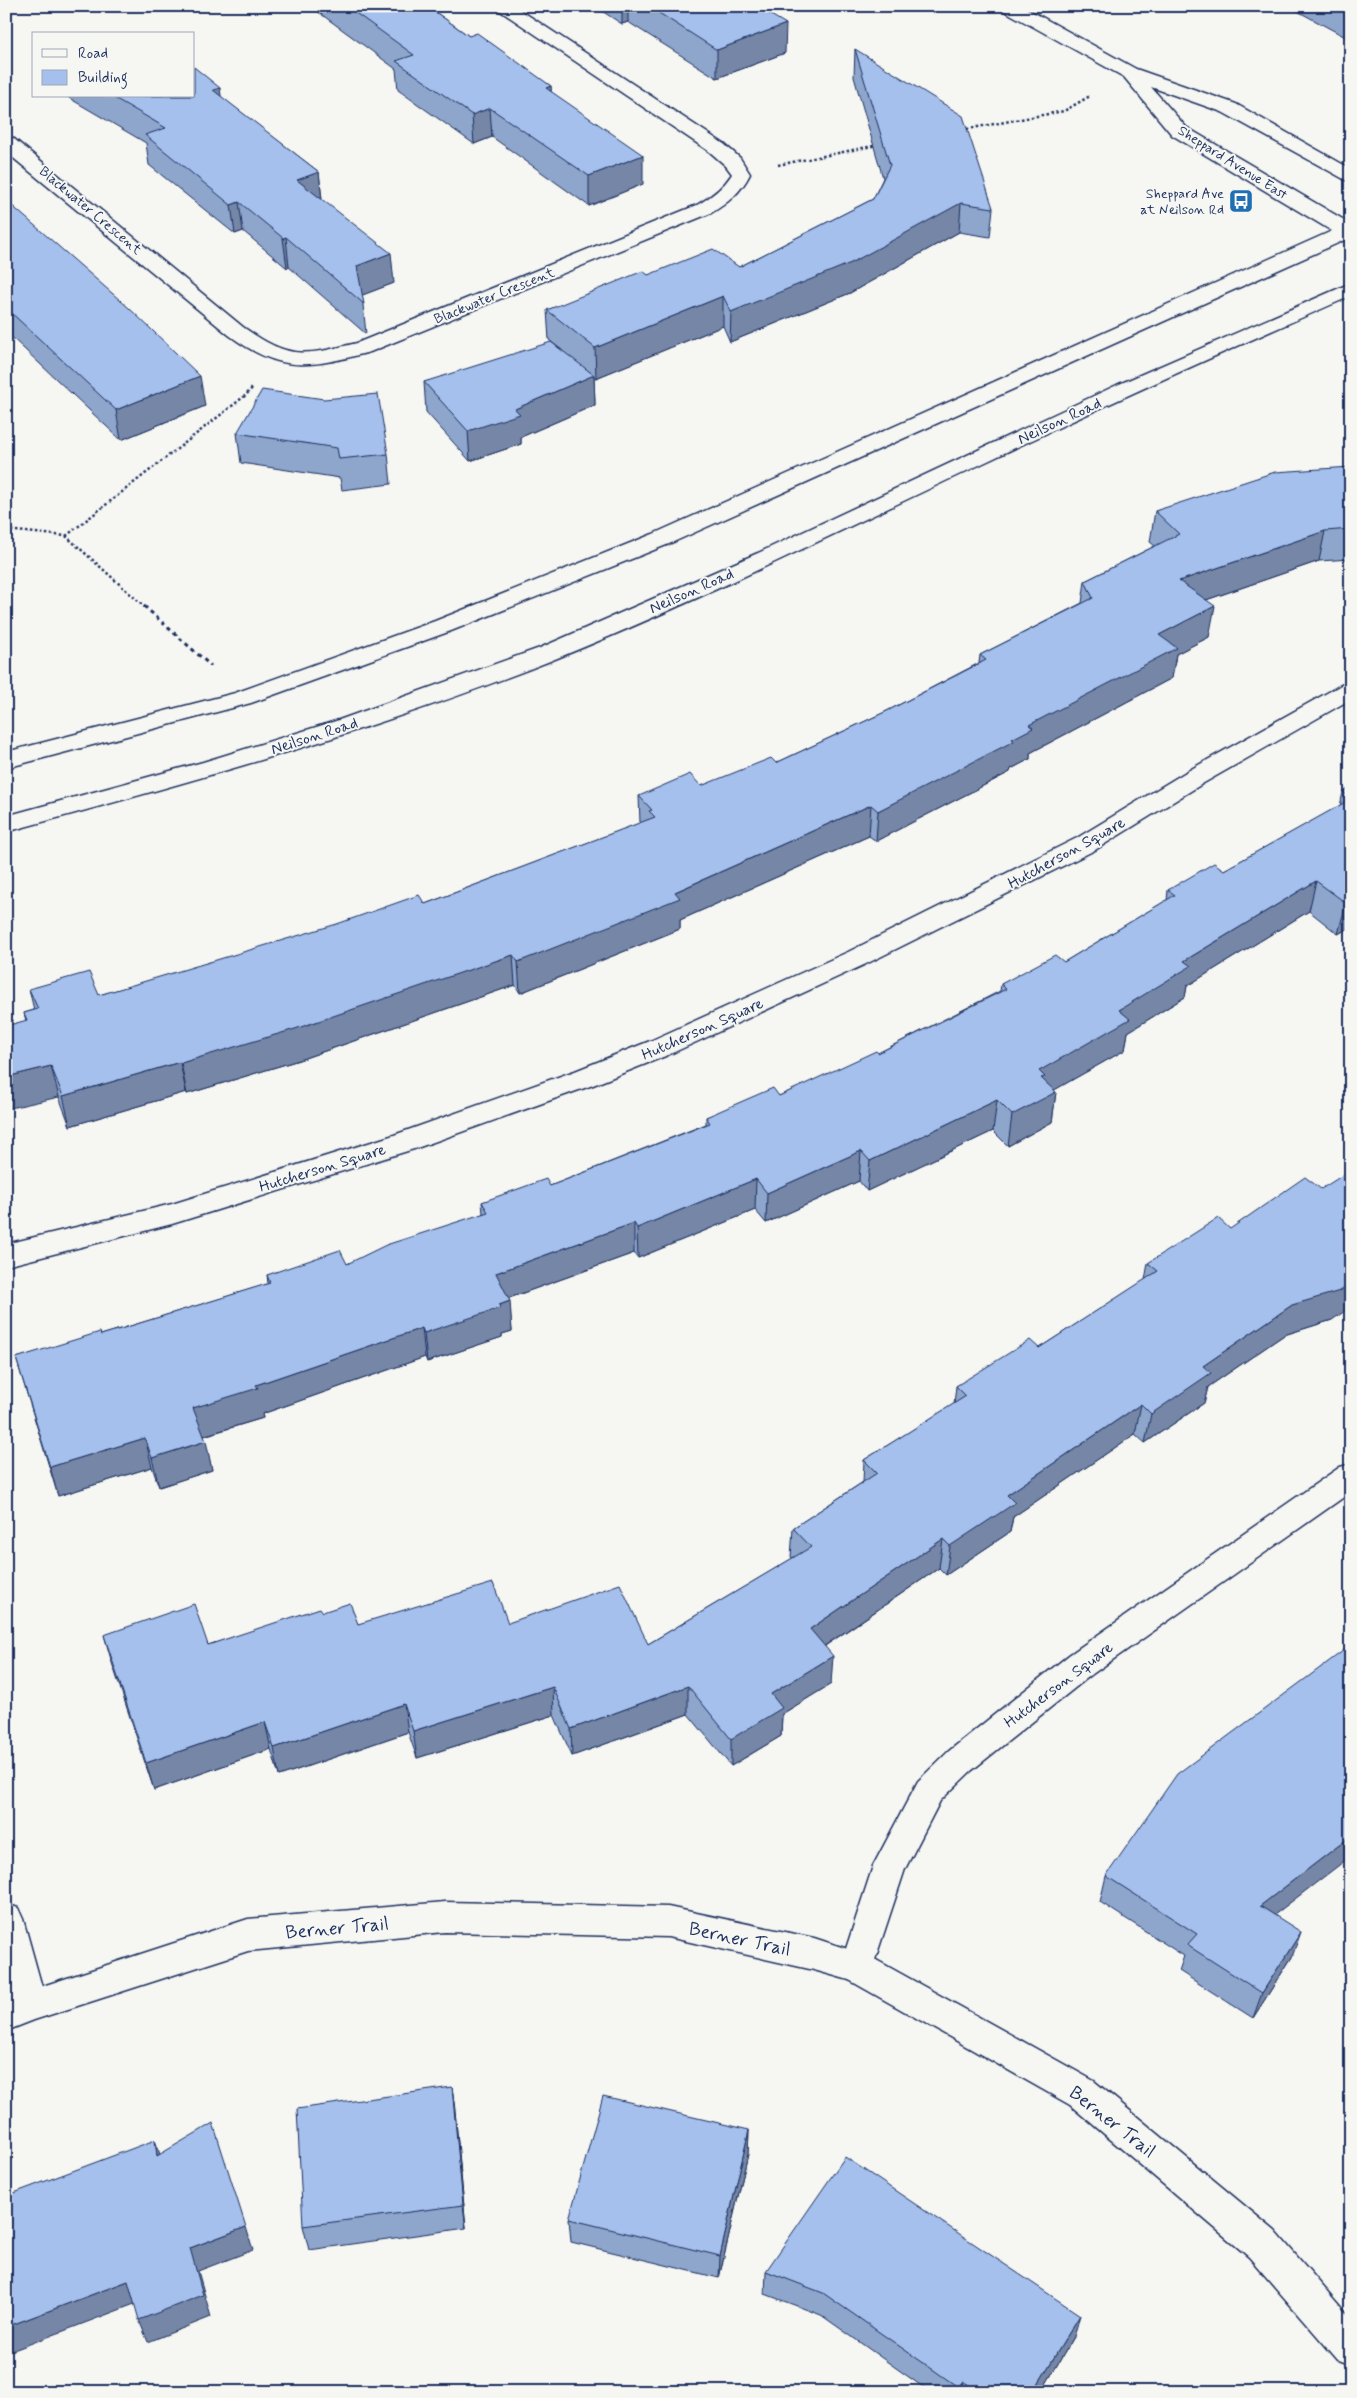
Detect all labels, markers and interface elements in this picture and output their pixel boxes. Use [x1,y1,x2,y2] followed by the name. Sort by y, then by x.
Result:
[32,32,195,98] legend
[78,44,108,64] text: Road
[78,68,128,89] text: Building
[1174,122,1291,204] street label: Sheppard Avenue East
[35,163,146,259] street label: Blackwater Crescent
[1140,185,1224,219] place label: Sheppard Ave at Neilson Rd
[1228,188,1254,214] bus stop icon: Sheppard Ave at Neilson Rd
[431,263,558,328] street label: Blackwater Crescent
[1014,393,1105,450] street label: Neilson Road
[646,563,737,619] street label: Neilson Road
[268,713,361,760] street label: Neilson Road
[1004,812,1130,894] street label: Hutcherson Square
[638,993,767,1066] street label: Hutcherson Square
[256,1139,389,1198] street label: Hutcherson Square
[1000,1637,1118,1733] street label: Hutcherson Square
[284,1912,390,1945] street label: Berner Trail
[686,1916,793,1962] street label: Berner Trail
[1064,2080,1161,2164] street label: Berner Trail

